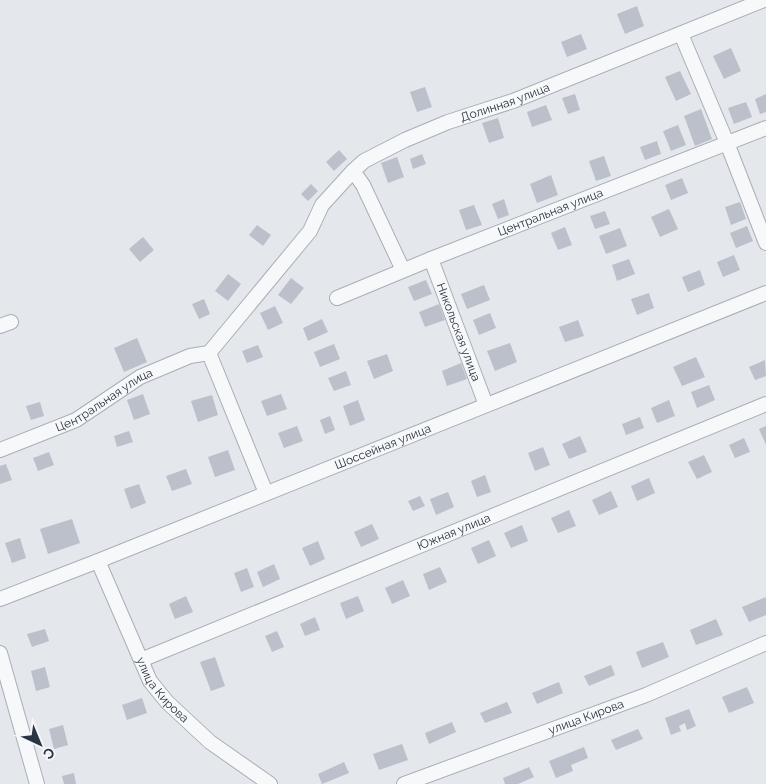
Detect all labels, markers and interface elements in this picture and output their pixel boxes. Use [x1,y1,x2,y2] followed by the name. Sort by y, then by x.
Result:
[459,80,552,125] street label: Долинная улица
[496,185,605,239] street label: Центральная улица
[434,281,483,383] street label: Никольская улица
[53,365,155,434] street label: Центральная улица
[333,421,433,472] street label: Шоссейная улица
[415,511,492,553] street label: Южная улица
[133,655,191,725] street label: улица Кирова
[546,697,626,737] street label: улица Кирова
[15,719,65,769] north arrow
[40,744,58,763] text: С

